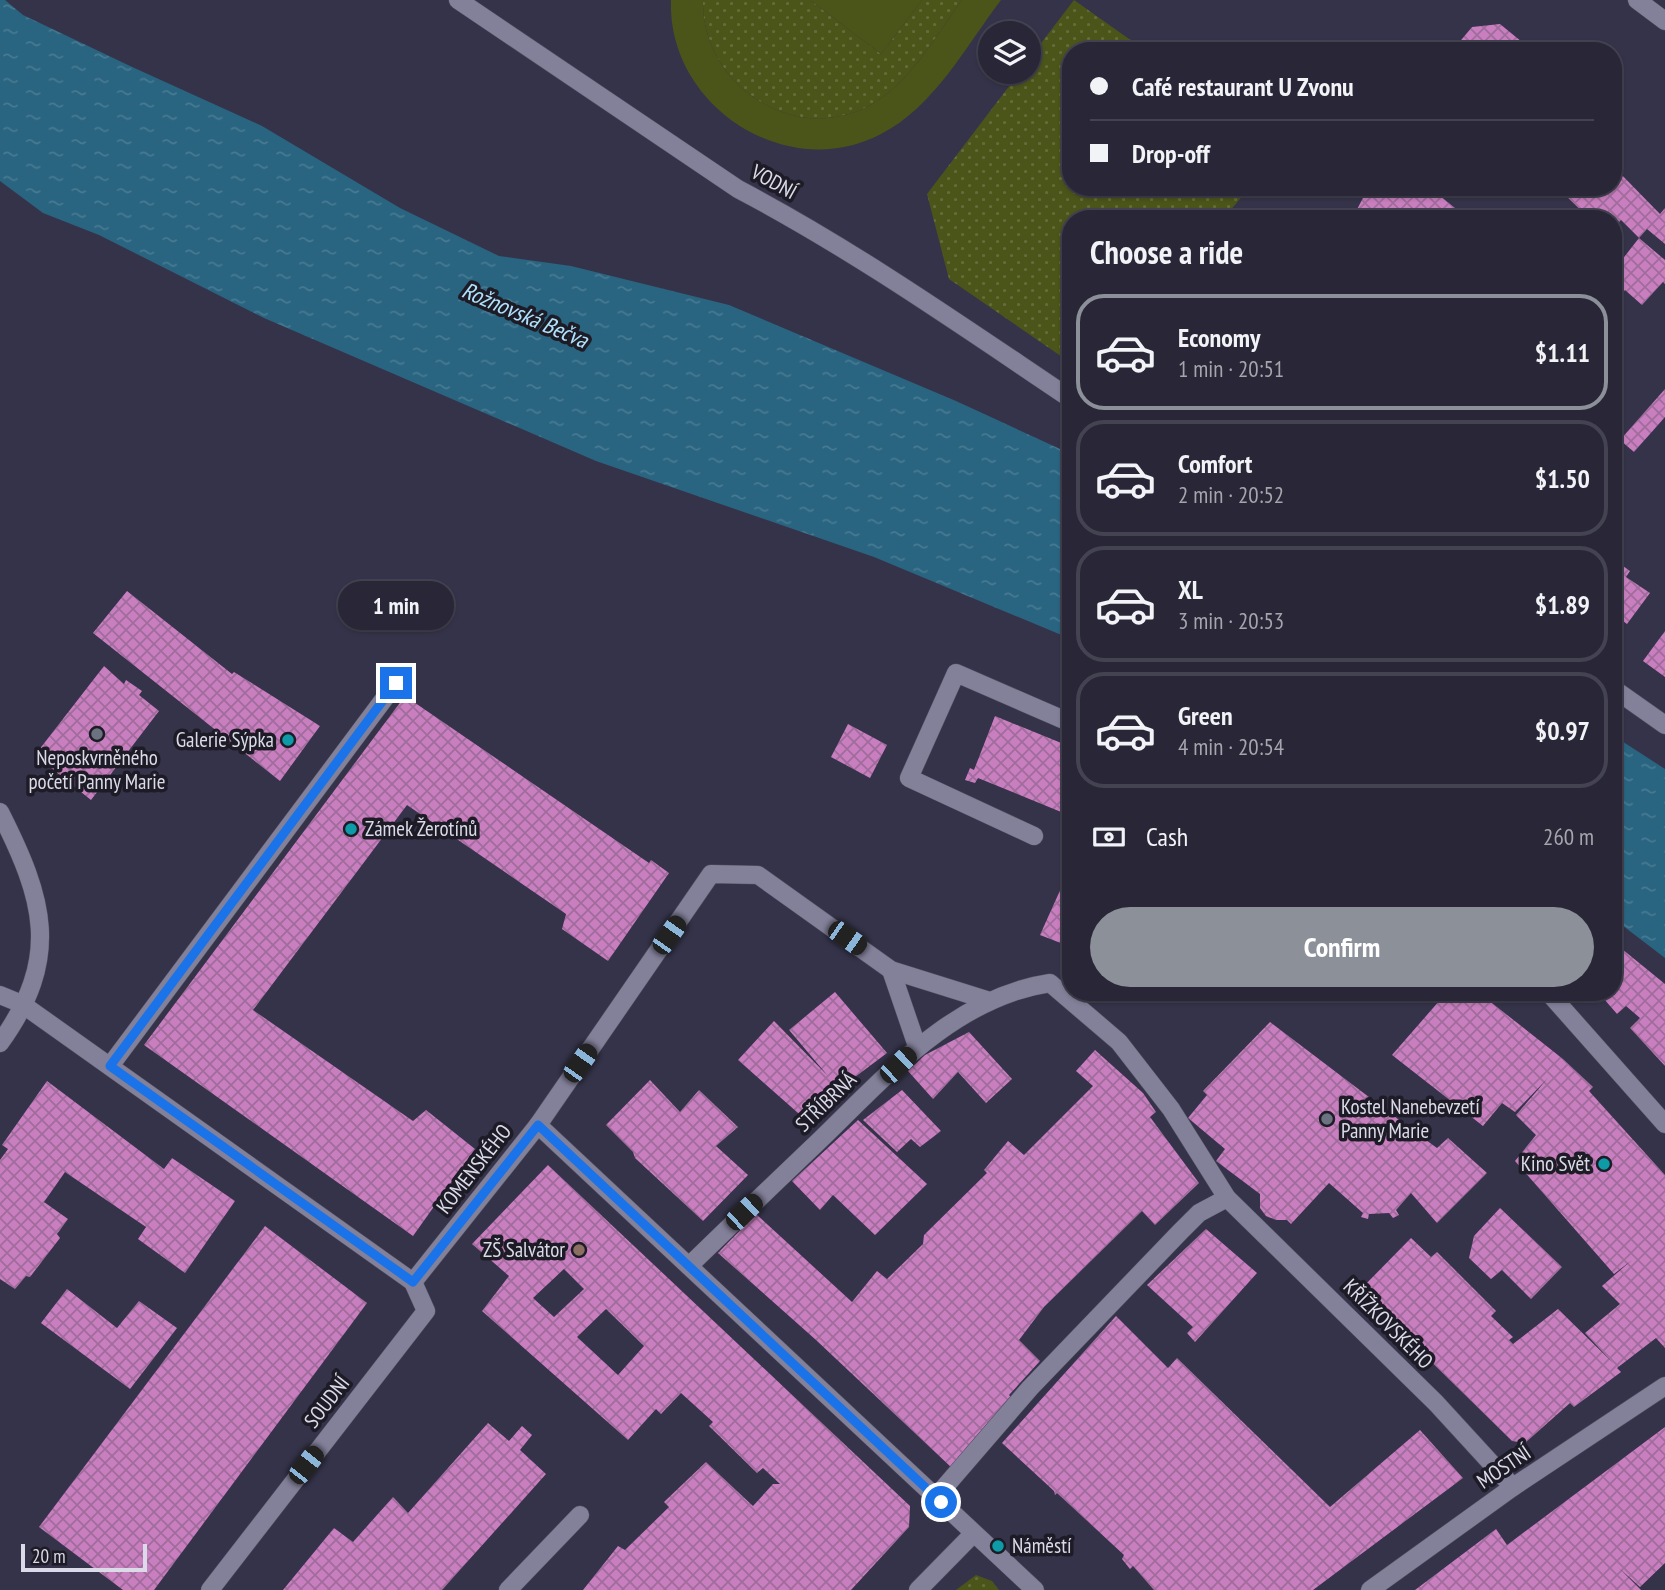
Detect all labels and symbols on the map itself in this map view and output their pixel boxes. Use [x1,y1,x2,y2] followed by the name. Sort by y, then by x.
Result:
[746,158,803,206] street label: VODNÍ
[458,275,594,355] water label: Rožnovská Bečva
[338,582,454,630] callout: 1 min
[380,667,412,699] route end
[89,726,105,742] marker: Neposkvrněného početí Panny Marie
[176,726,274,753] place label: Galerie Sýpka
[280,732,296,748] marker: Galerie Sýpka
[28,744,166,795] place label: Neposkvrněného početí Panny Marie
[365,815,477,842] place label: Zámek Žerotínů
[343,821,359,837] marker: Zámek Žerotínů
[649,912,690,958] car
[824,917,871,959] car
[560,1040,601,1086] car
[876,1043,921,1087] car
[789,1066,862,1137] street label: STŘÍBRNÁ
[1341,1093,1480,1144] place label: Kostel Nanebevzetí Panny Marie
[1319,1111,1335,1127] marker: Kostel Nanebevzetí Panny Marie
[430,1119,517,1219] street label: KOMENSKÉHO
[1521,1150,1590,1177] place label: Kino Svět
[1596,1156,1612,1172] marker: Kino Svět
[722,1190,767,1234] car
[483,1236,565,1263] place label: ZŠ Salvátor
[571,1242,587,1258] marker: ZŠ Salvátor
[1338,1273,1439,1374] street label: KŘÍŽKOVSKÉHO
[298,1369,356,1433] street label: SOUDNÍ
[1472,1438,1537,1494] street label: MOSTNÍ
[285,1442,328,1488] car
[925,1486,957,1518] route start
[1012,1532,1072,1559] place label: Náměstí
[990,1538,1006,1554] marker: Náměstí
[21,1541,147,1573] scale bar

